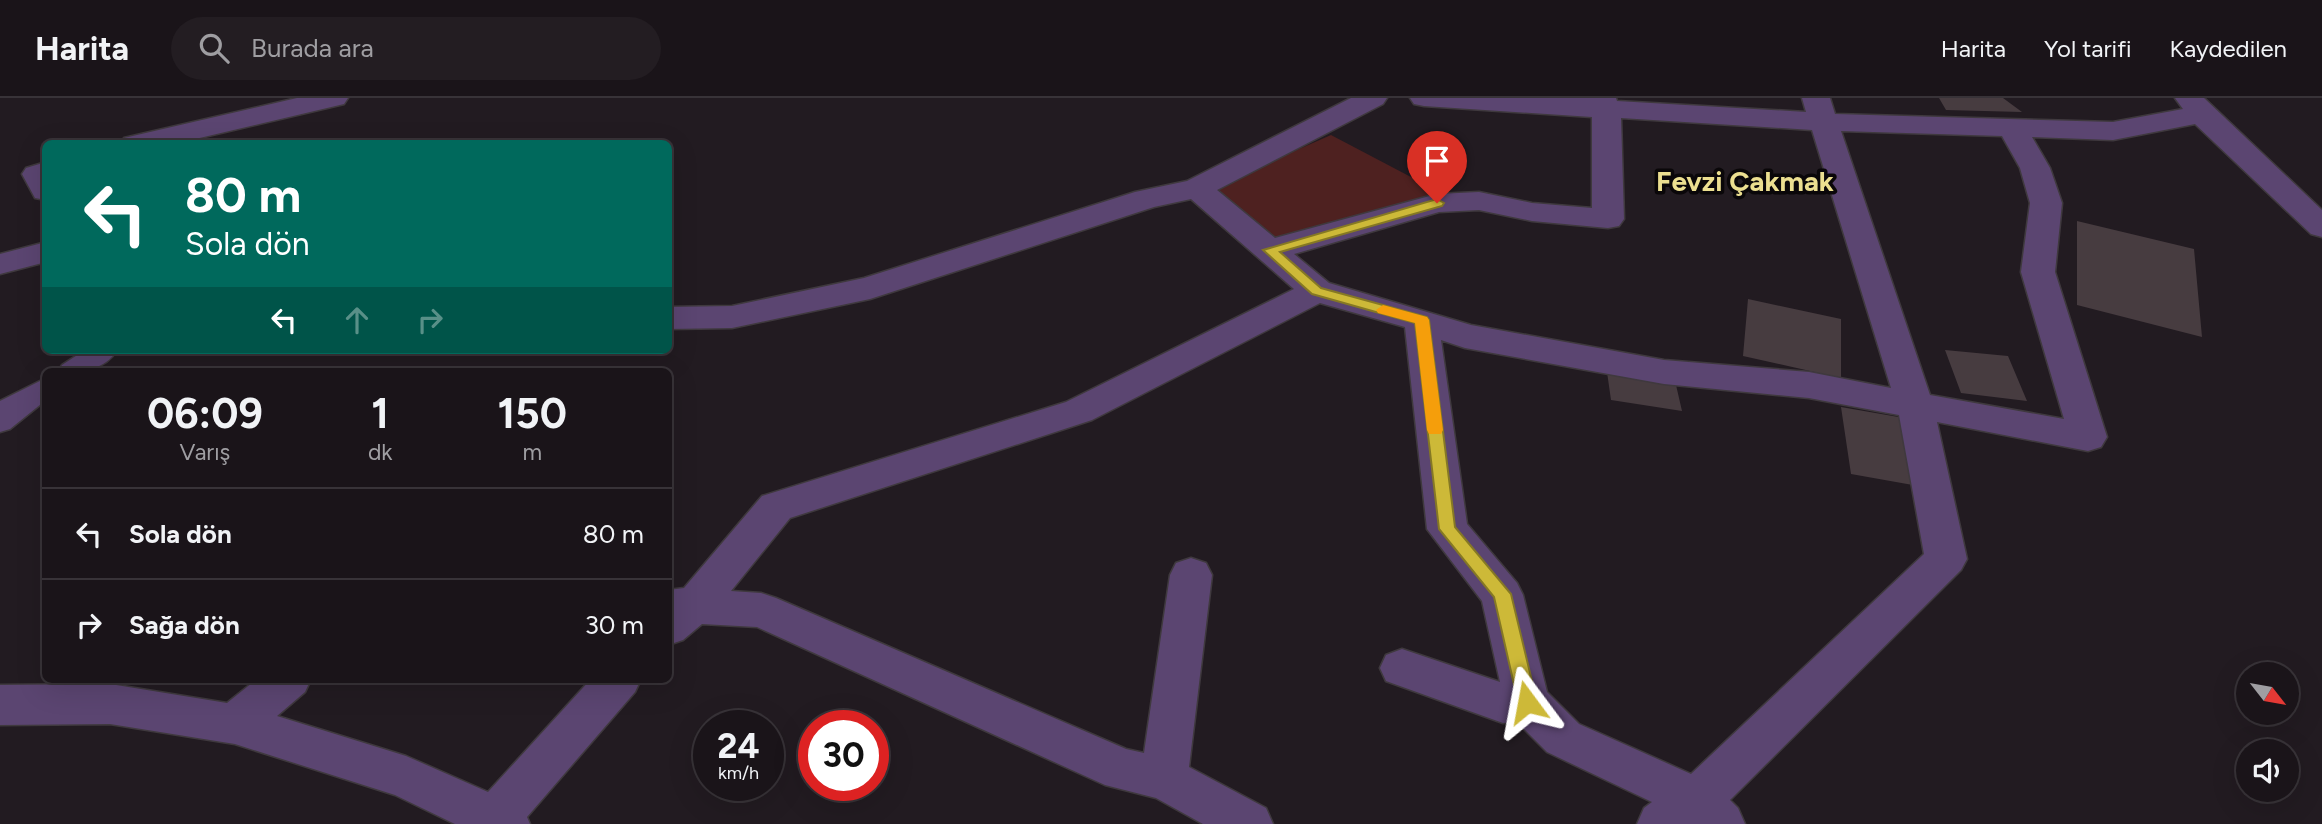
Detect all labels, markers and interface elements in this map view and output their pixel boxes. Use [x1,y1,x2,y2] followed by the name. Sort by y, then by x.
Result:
[171,17,661,80] search box
[35,29,129,68] text: Harita
[195,29,233,67] icon: search
[251,32,374,64] text: Burada ara
[1941,34,2006,63] text: Harita
[2044,34,2132,63] text: Yol tarifi
[2170,34,2287,63] text: Kaydedilen
[1407,131,1467,203] pin
[1418,142,1456,180] icon: arrive
[1656,164,1834,198] district label: Fevzi Çakmak
[185,165,301,224] text: 80 m
[70,168,161,259] icon: left
[185,225,310,263] text: Sola dön
[265,301,303,339] icon: left
[338,301,376,339] icon: ahead
[411,301,449,339] icon: right
[147,388,263,439] text: 06:09
[371,388,389,439] text: 1
[498,388,567,439] text: 150
[180,438,230,466] text: Varış
[368,438,393,466] text: dk
[522,438,542,466] text: m
[70,515,108,553] icon: left
[129,518,232,550] text: Sola dön
[583,518,644,550] text: 80 m
[70,606,108,644] icon: right
[129,609,240,641] text: Sağa dön
[585,609,644,641] text: 30 m
[2236,662,2300,724] north arrow
[2236,662,2299,802] map controls
[1490,665,1564,739] position arrow
[798,710,889,801] speed limit sign: 30
[717,725,760,767] text: 24
[2236,739,2299,802] button: sound
[718,762,759,784] text: km/h

